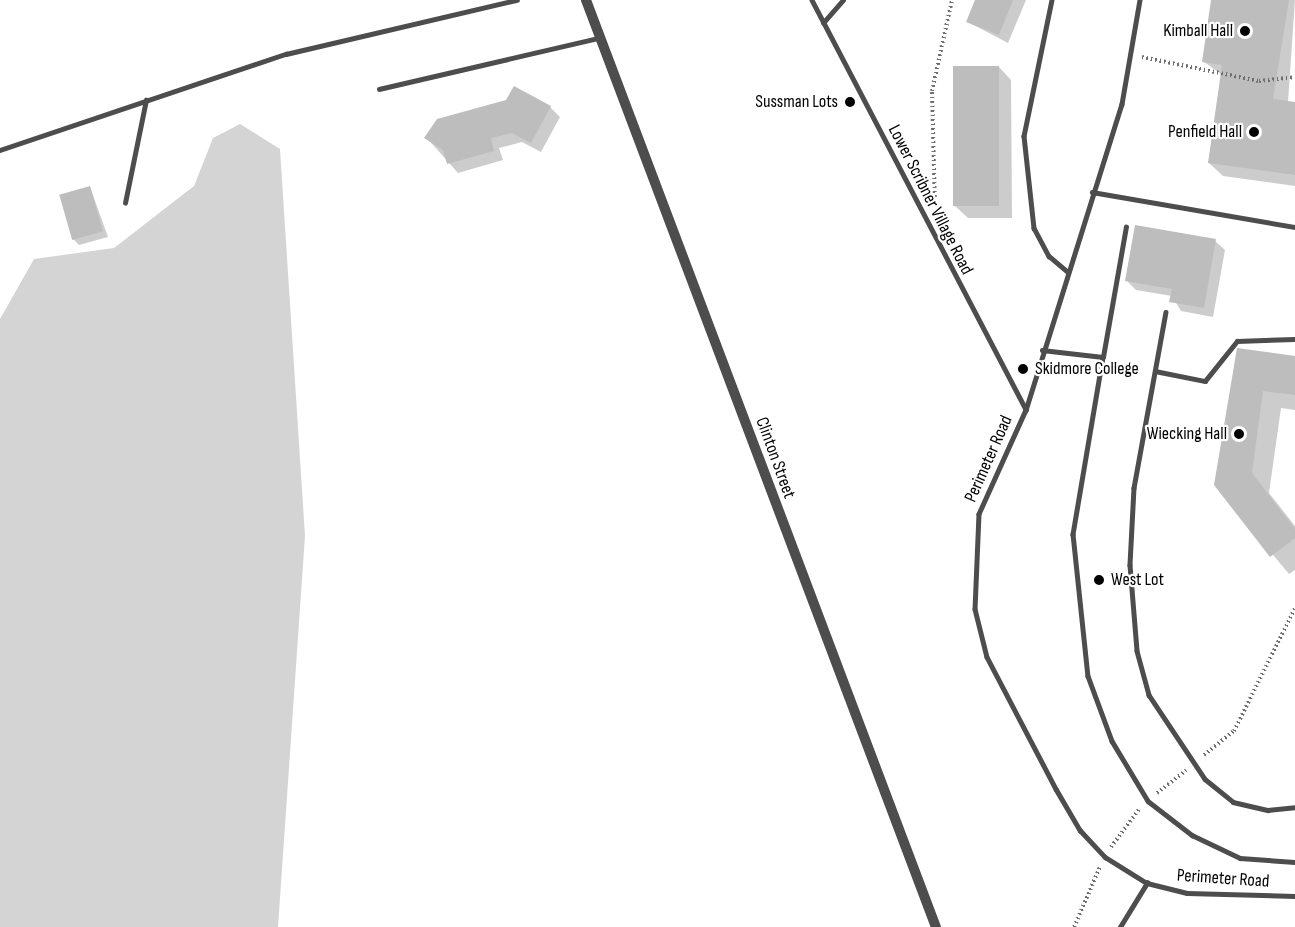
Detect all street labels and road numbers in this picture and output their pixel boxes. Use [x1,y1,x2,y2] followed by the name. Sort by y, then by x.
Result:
[883,122,977,278] street label: Lower Scribner Village Road
[960,412,1018,506] street label: Perimeter Road
[750,414,800,502] street label: Clinton Street
[1176,865,1270,893] street label: Perimeter Road

